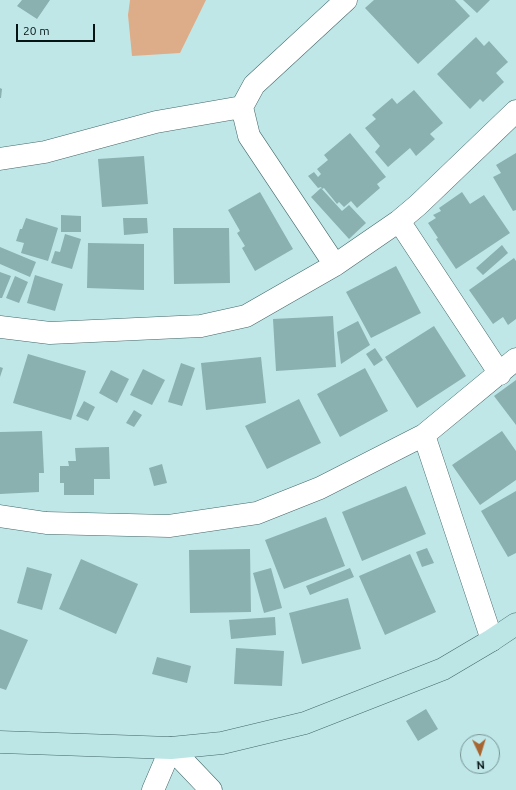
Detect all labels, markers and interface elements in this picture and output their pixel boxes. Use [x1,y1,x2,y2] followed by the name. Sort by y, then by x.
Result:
[18,16,97,42] scale bar
[23,24,50,37] text: 20 m
[460,734,500,774] north arrow
[476,759,485,771] text: N

